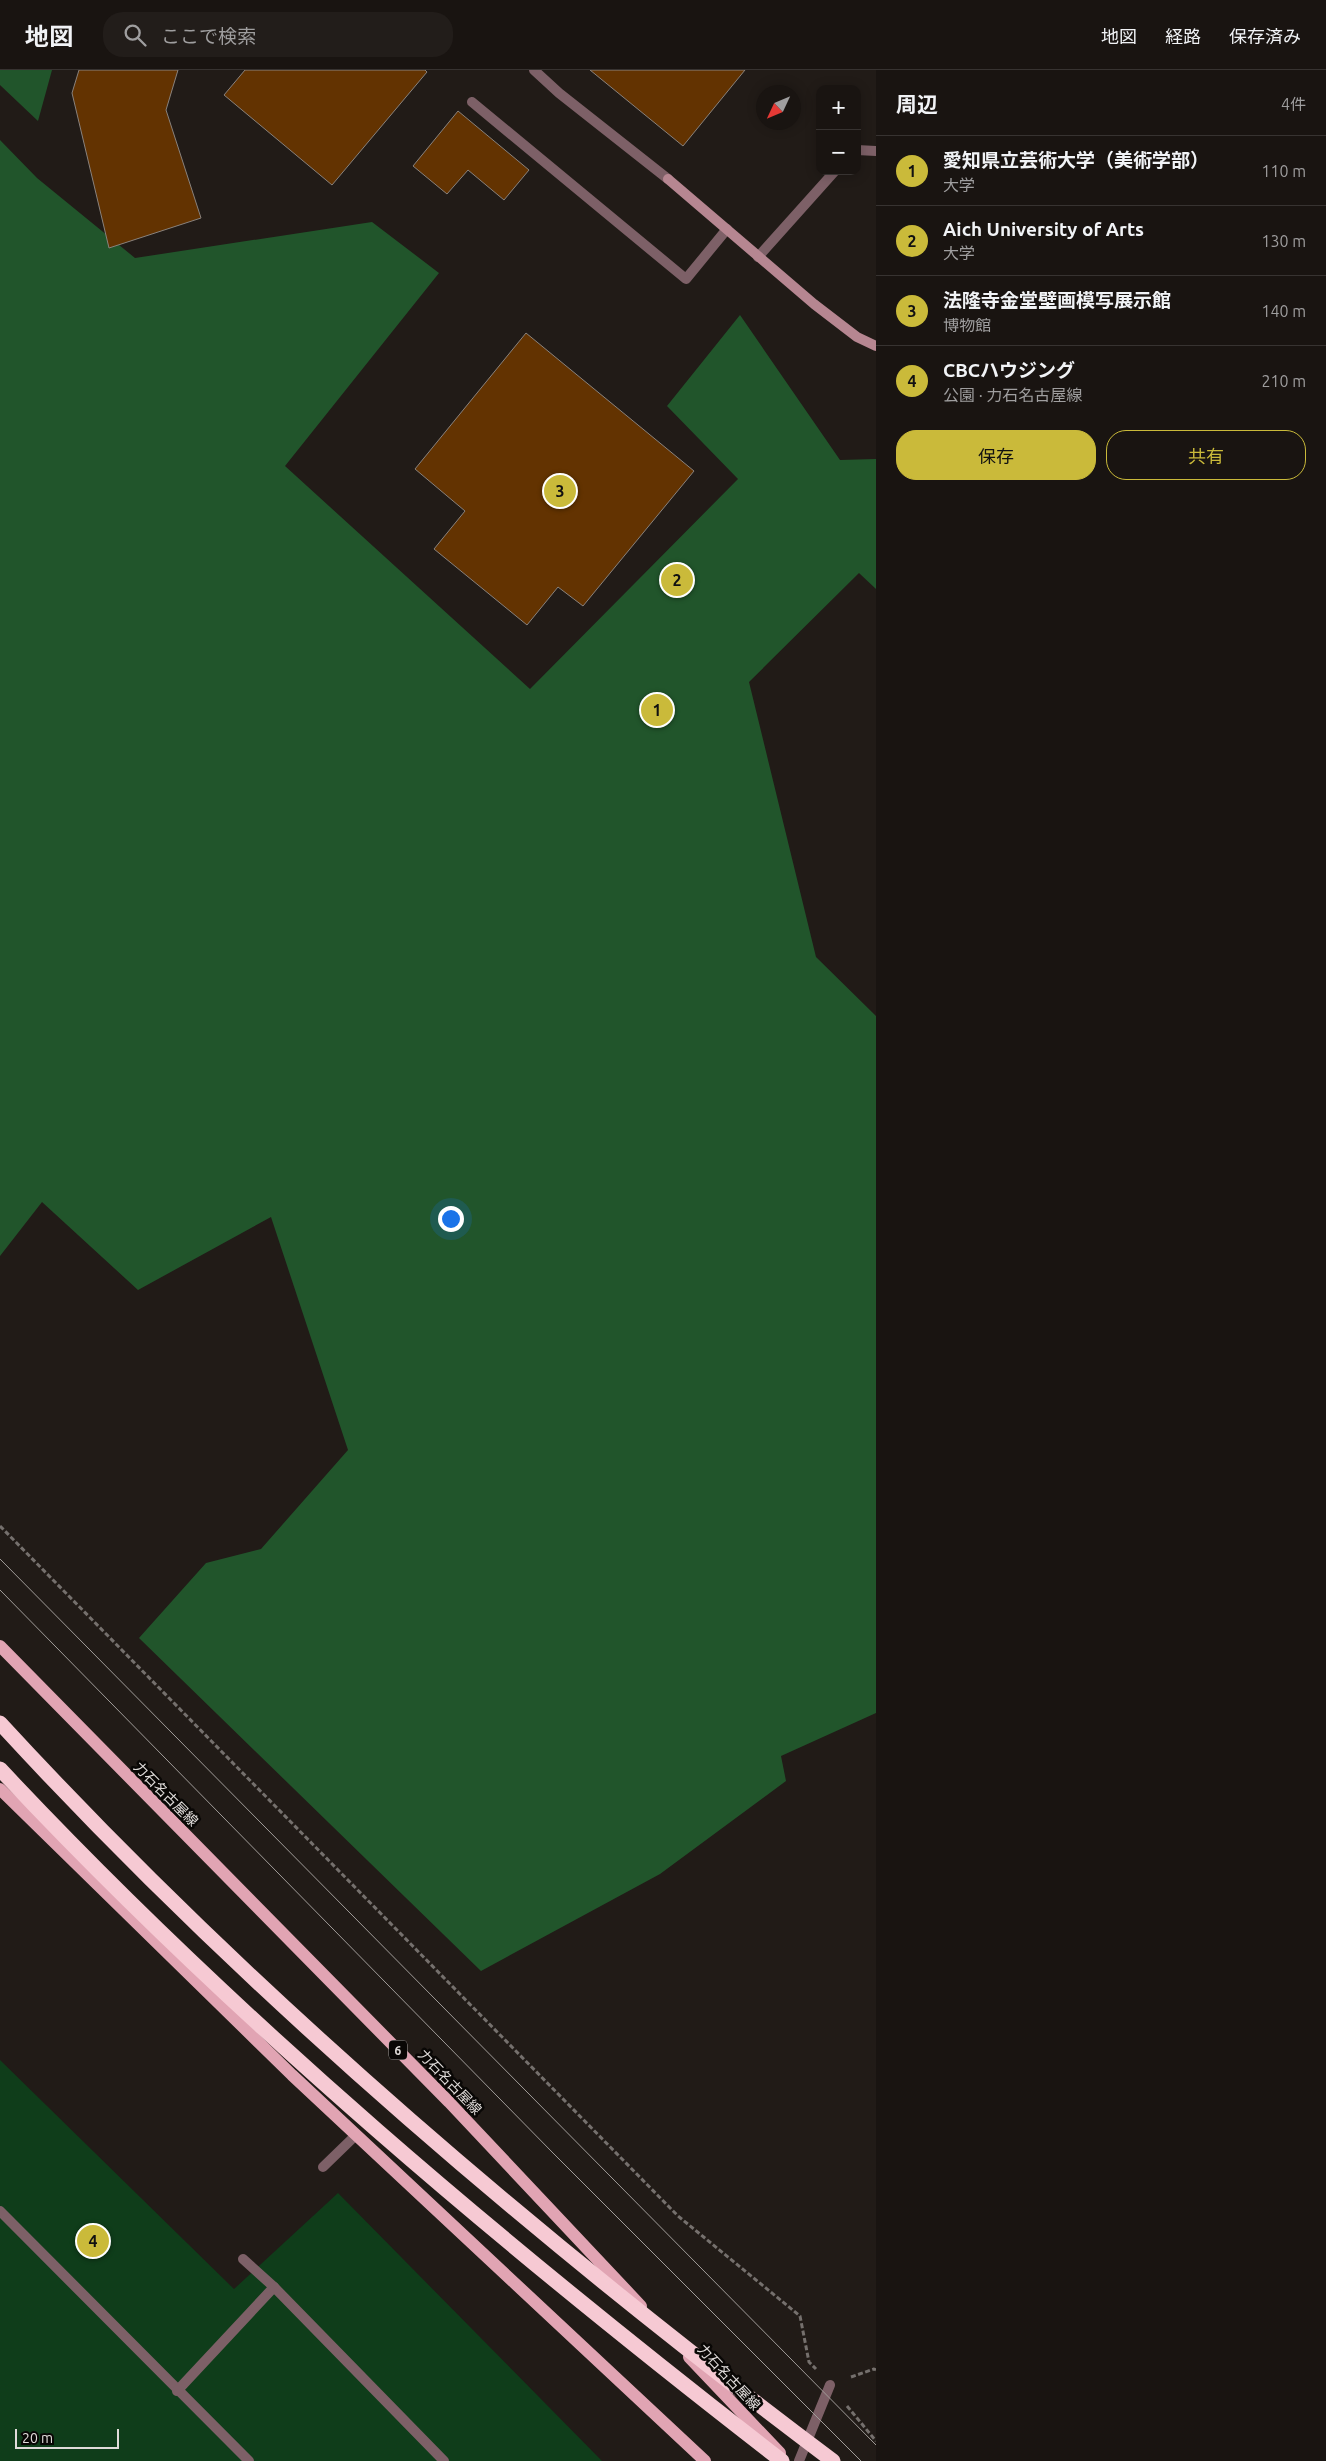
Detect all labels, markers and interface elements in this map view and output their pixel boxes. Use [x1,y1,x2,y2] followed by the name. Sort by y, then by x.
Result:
[103,12,453,57] search box
[121,21,149,49] icon: search
[25,23,73,50] text: 地図
[161,25,256,47] text: ここで検索
[1101,26,1137,46] text: 地図
[1165,26,1201,46] text: 経路
[1229,26,1301,46] text: 保存済み
[756,85,801,130] north arrow
[816,85,861,175] map controls
[816,85,861,130] button: +
[896,92,938,116] text: 周辺
[1281,95,1306,113] text: 4件
[816,130,861,175] button: −
[943,149,1209,171] text: 愛知県立芸術大学（美術学部）
[907,162,917,180] text: 1
[1261,162,1306,180] text: 110 m
[943,176,975,194] text: 大学
[943,218,1144,240] text: Aich University of Arts
[907,232,917,250] text: 2
[1261,232,1306,250] text: 130 m
[943,244,975,262] text: 大学
[943,289,1171,311] text: 法隆寺金堂壁画模写展示館
[907,302,917,320] text: 3
[1261,302,1306,320] text: 140 m
[943,316,991,334] text: 博物館
[943,359,1075,381] text: CBCハウジング
[907,372,917,390] text: 4
[1261,372,1306,390] text: 210 m
[943,386,1082,404] text: 公園 · 力石名古屋線
[896,430,1096,480] button: 保存
[1106,430,1306,480] button: 共有
[544,472,576,510] pin: 3
[661,561,693,599] pin: 2
[641,691,673,729] pin: 1
[438,1206,464,1232] your location
[131,1759,201,1829] street label: 力石名古屋線
[389,2040,407,2060] road number: 6
[415,2046,485,2118] street label: 力石名古屋線
[77,2222,109,2260] pin: 4
[695,2341,763,2413] street label: 力石名古屋線
[15,2426,119,2449] scale bar
[22,2430,53,2446] text: 20 m

